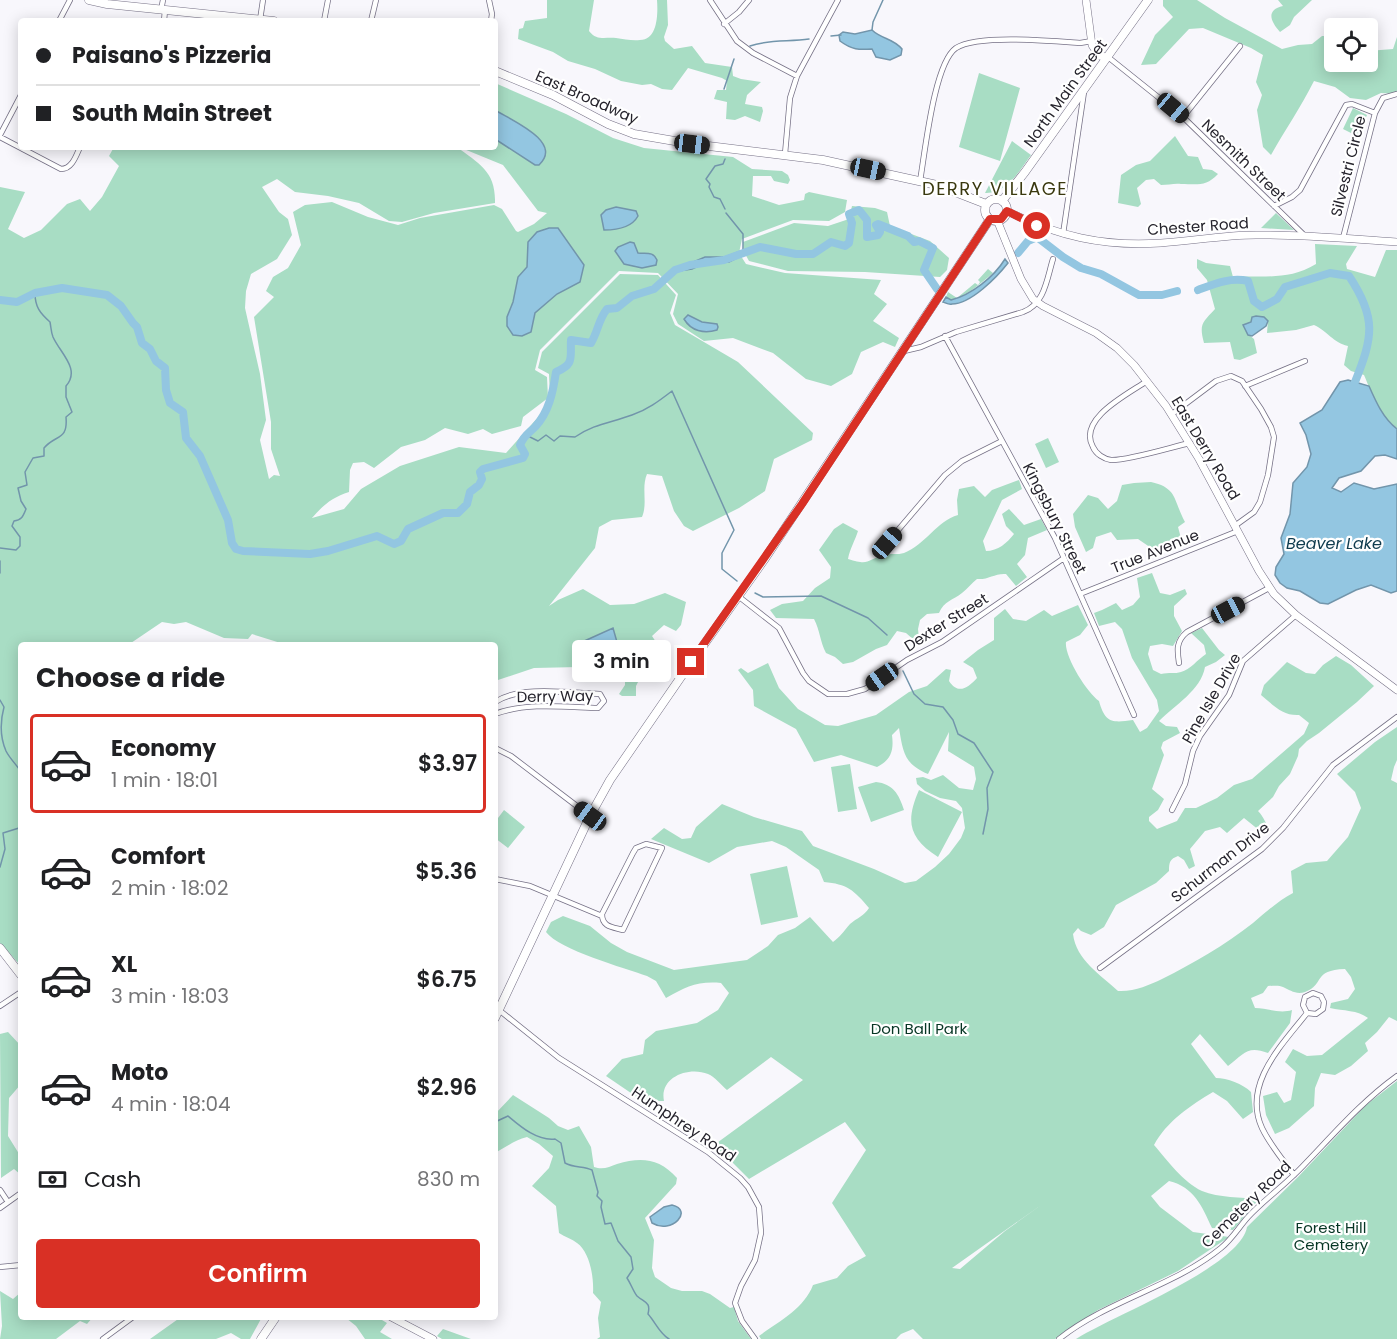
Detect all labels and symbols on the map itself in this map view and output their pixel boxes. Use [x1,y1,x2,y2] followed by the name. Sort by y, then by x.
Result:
[1019,35,1111,151] street label: North Main Street
[532,65,642,129] street label: East Broadway
[1153,90,1193,126] car
[1325,113,1371,219] street label: Silvestri Circle
[1197,114,1291,206] street label: Nesmith Street
[673,133,711,155] car
[849,156,887,182] car
[922,176,1068,201] district label: DERRY VILLAGE
[1023,212,1050,239] route start
[1147,212,1249,240] street label: Chester Road
[1167,392,1245,504] street label: East Derry Road
[1018,459,1092,577] street label: Kingsbury Street
[868,524,906,562] car
[1108,524,1202,578] street label: True Avenue
[1286,532,1382,555] water label: Beaver Lake
[900,588,992,656] street label: Dexter Street
[1208,594,1248,626] car
[571,641,670,683] callout: 3 min
[677,648,704,675] route end
[1177,649,1245,747] street label: Pine Isle Drive
[862,659,902,695] car
[516,685,594,707] street label: Derry Way
[570,798,610,834] car
[1166,817,1274,907] street label: Schurman Drive
[871,1018,968,1039] park label: Don Ball Park
[628,1081,740,1167] street label: Humphrey Road
[1196,1156,1296,1252] street label: Cemetery Road
[1294,1217,1369,1255] park label: Forest Hill Cemetery

